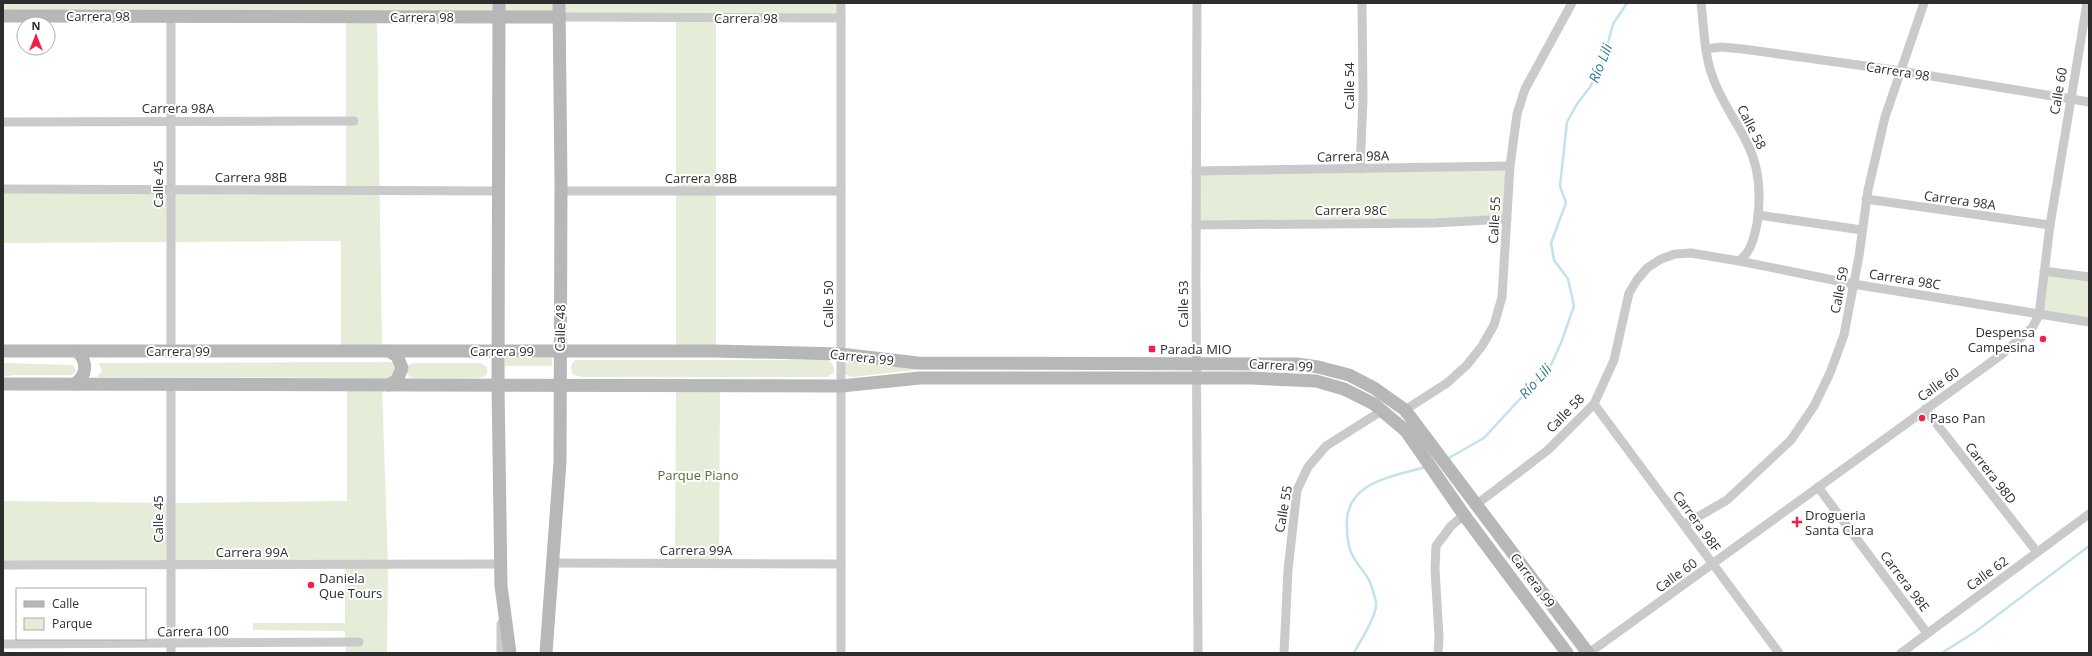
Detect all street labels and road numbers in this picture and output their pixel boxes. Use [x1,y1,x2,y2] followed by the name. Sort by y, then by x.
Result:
[66,7,130,25] street label: Carrera 98
[390,8,454,26] street label: Carrera 98
[714,9,778,27] street label: Carrera 98
[1865,57,1931,85] street label: Carrera 98
[1340,62,1358,110] street label: Calle 54
[2045,66,2071,116] street label: Calle 60
[142,99,215,117] street label: Carrera 98A
[1733,102,1771,152] street label: Calle 58
[1317,146,1390,166] street label: Carrera 98A
[149,160,167,208] street label: Calle 45
[215,168,287,186] street label: Carrera 98B
[665,169,737,187] street label: Carrera 98B
[1923,186,1998,214] street label: Carrera 98A
[1484,196,1504,244] street label: Calle 55
[1315,201,1387,219] street label: Carrera 98C
[1868,264,1942,294] street label: Carrera 98C
[1826,265,1852,315] street label: Calle 59
[819,280,837,328] street label: Calle 50
[1174,280,1192,328] street label: Calle 53
[551,304,569,352] street label: Calle 48
[146,342,210,360] street label: Carrera 99
[470,342,534,360] street label: Carrera 99
[829,345,895,369] street label: Carrera 99
[1249,354,1313,376] street label: Carrera 99
[1913,363,1963,405] street label: Calle 60
[1542,390,1588,436] street label: Calle 58
[1961,438,2021,508] street label: Carrera 98D
[1270,484,1296,534] street label: Calle 55
[1669,487,1725,555] street label: Carrera 98F
[149,495,167,543] street label: Calle 45
[660,541,733,559] street label: Carrera 99A
[216,543,289,561] street label: Carrera 99A
[1876,547,1934,615] street label: Carrera 98E
[1507,549,1559,611] street label: Carrera 99
[1962,552,2012,594] street label: Calle 62
[1651,554,1701,596] street label: Calle 60
[157,621,229,641] street label: Carrera 100

